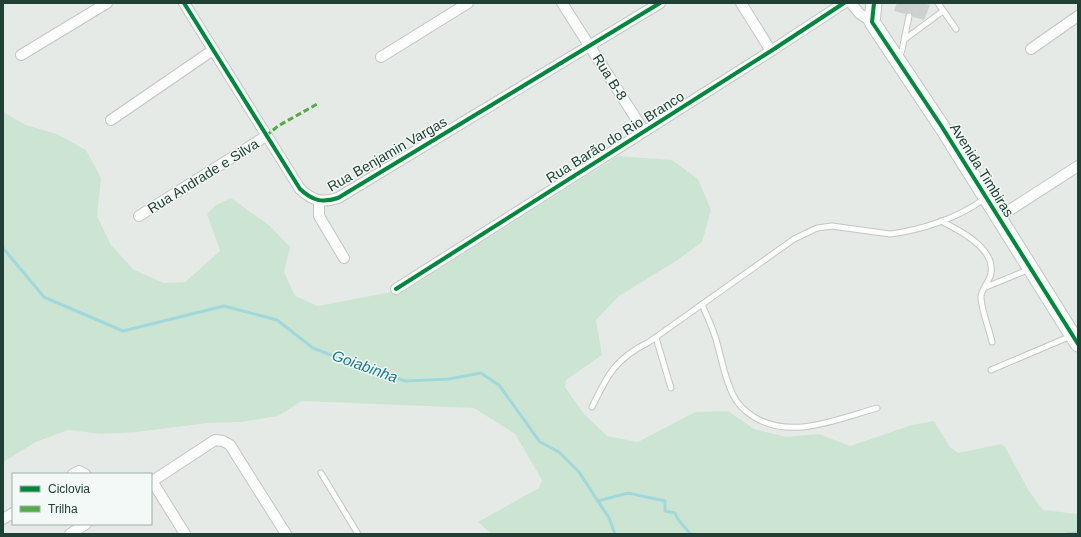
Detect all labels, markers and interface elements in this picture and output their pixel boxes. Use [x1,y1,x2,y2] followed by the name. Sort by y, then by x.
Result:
[590,51,631,103] street label: Rua B-8
[543,88,687,186] street label: Rua Barão do Rio Branco
[324,113,450,195] street label: Rua Benjamin Vargas
[947,120,1017,220] street label: Avenida Timbiras
[145,135,262,217] street label: Rua Andrade e Silva
[330,346,400,386] water label: Goiabinha
[12,473,152,525] legend
[48,482,90,496] text: Ciclovia
[48,502,78,516] text: Trilha

